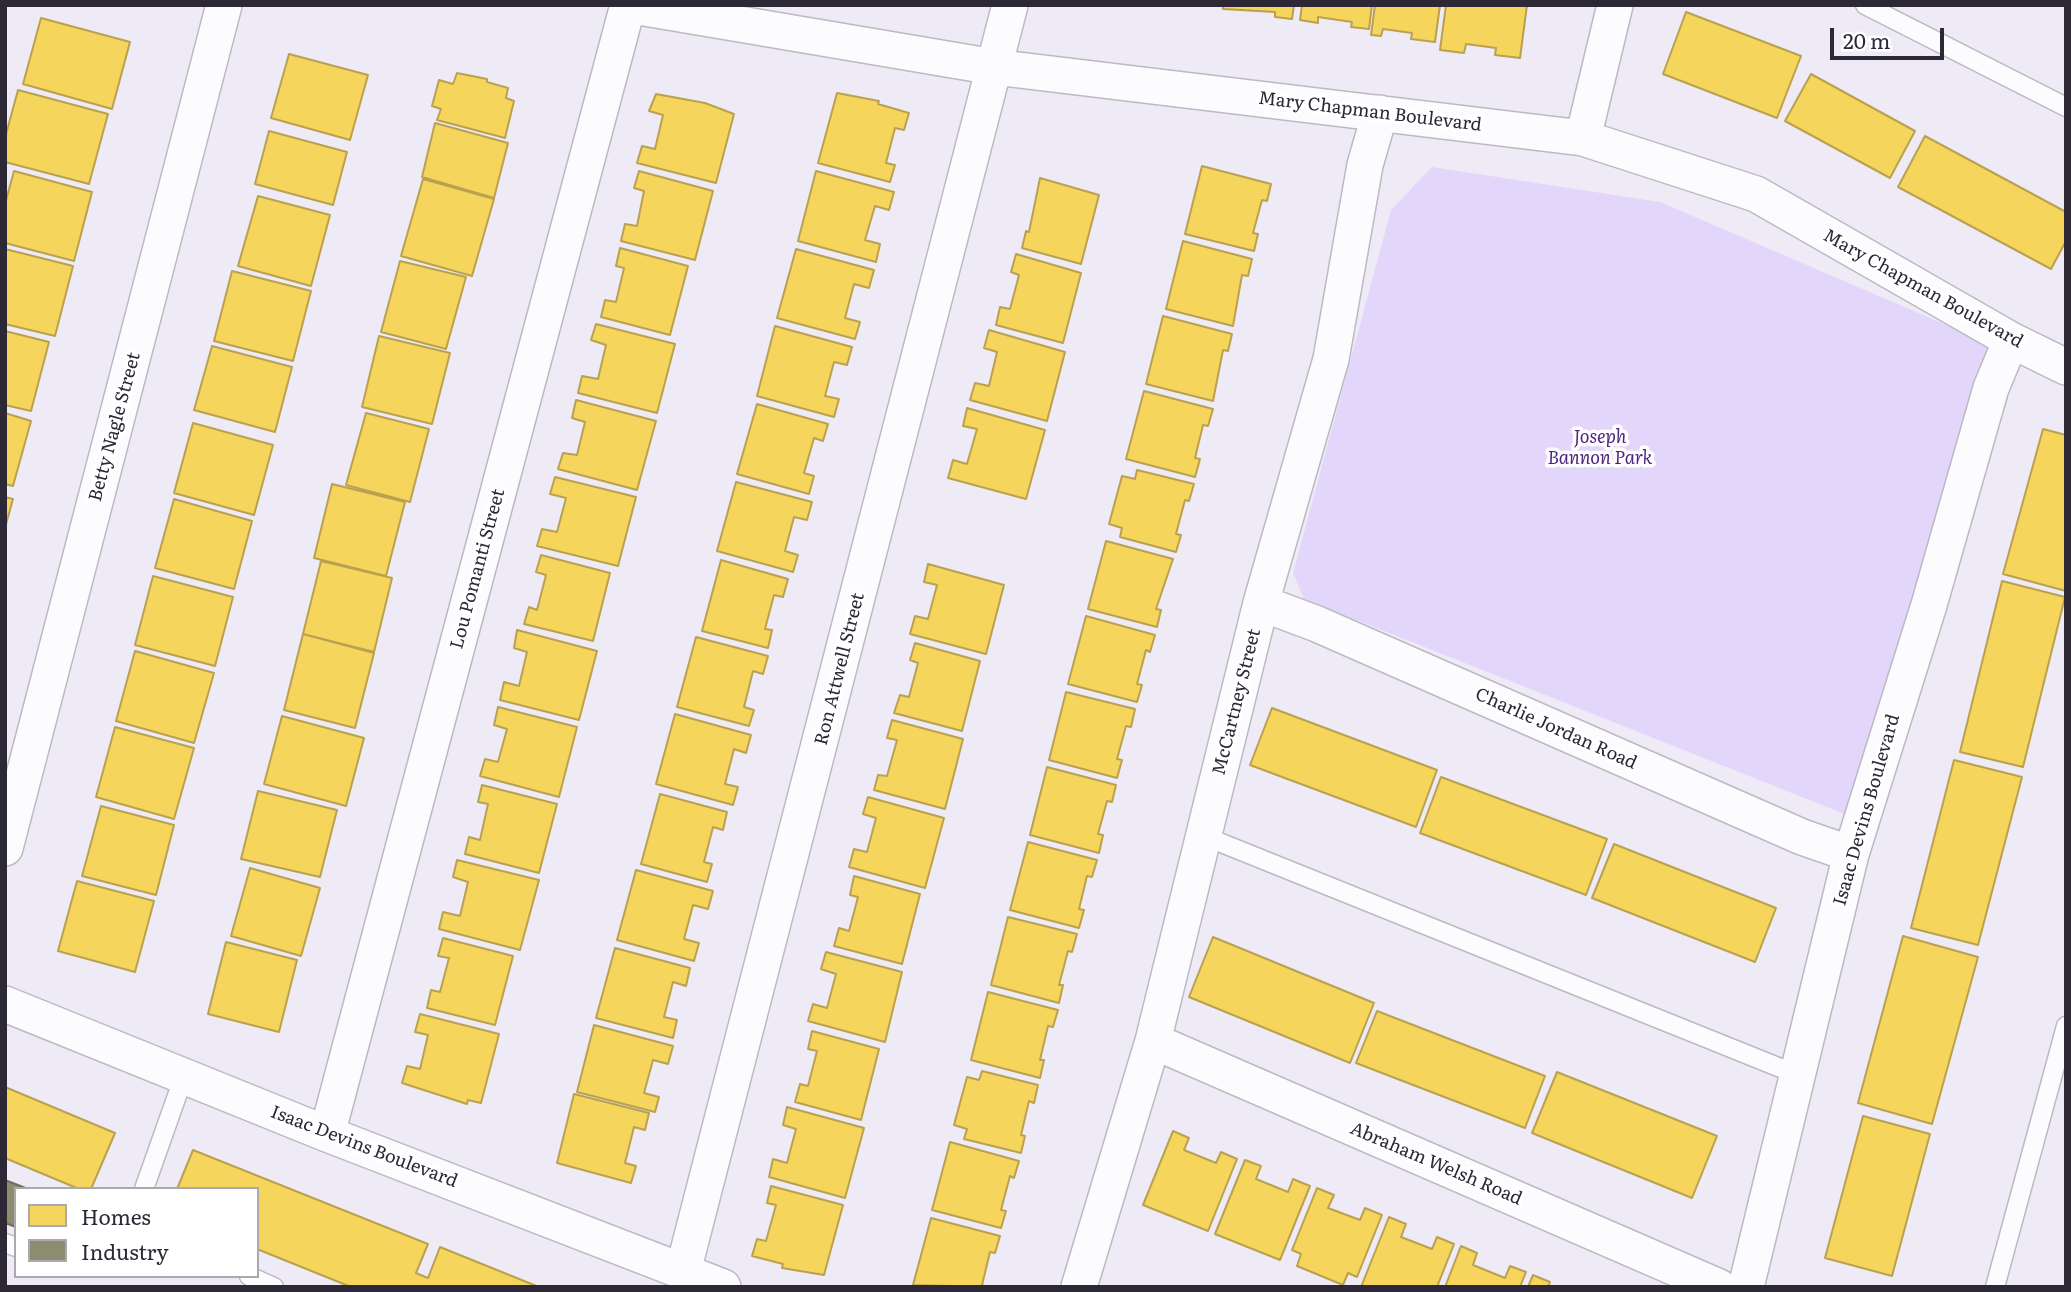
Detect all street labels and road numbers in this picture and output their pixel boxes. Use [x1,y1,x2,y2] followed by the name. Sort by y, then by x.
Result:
[1257,88,1483,136] street label: Mary Chapman Boulevard
[1819,225,2027,353] street label: Mary Chapman Boulevard
[85,350,145,504] street label: Betty Nagle Street
[446,487,510,651] street label: Lou Pomanti Street
[811,591,869,747] street label: Ron Attwell Street
[1208,626,1266,778] street label: McCartney Street
[1472,684,1640,774] street label: Charlie Jordan Road
[1829,712,1905,908] street label: Isaac Devins Boulevard
[268,1101,460,1193] street label: Isaac Devins Boulevard
[1347,1118,1525,1210] street label: Abraham Welsh Road

